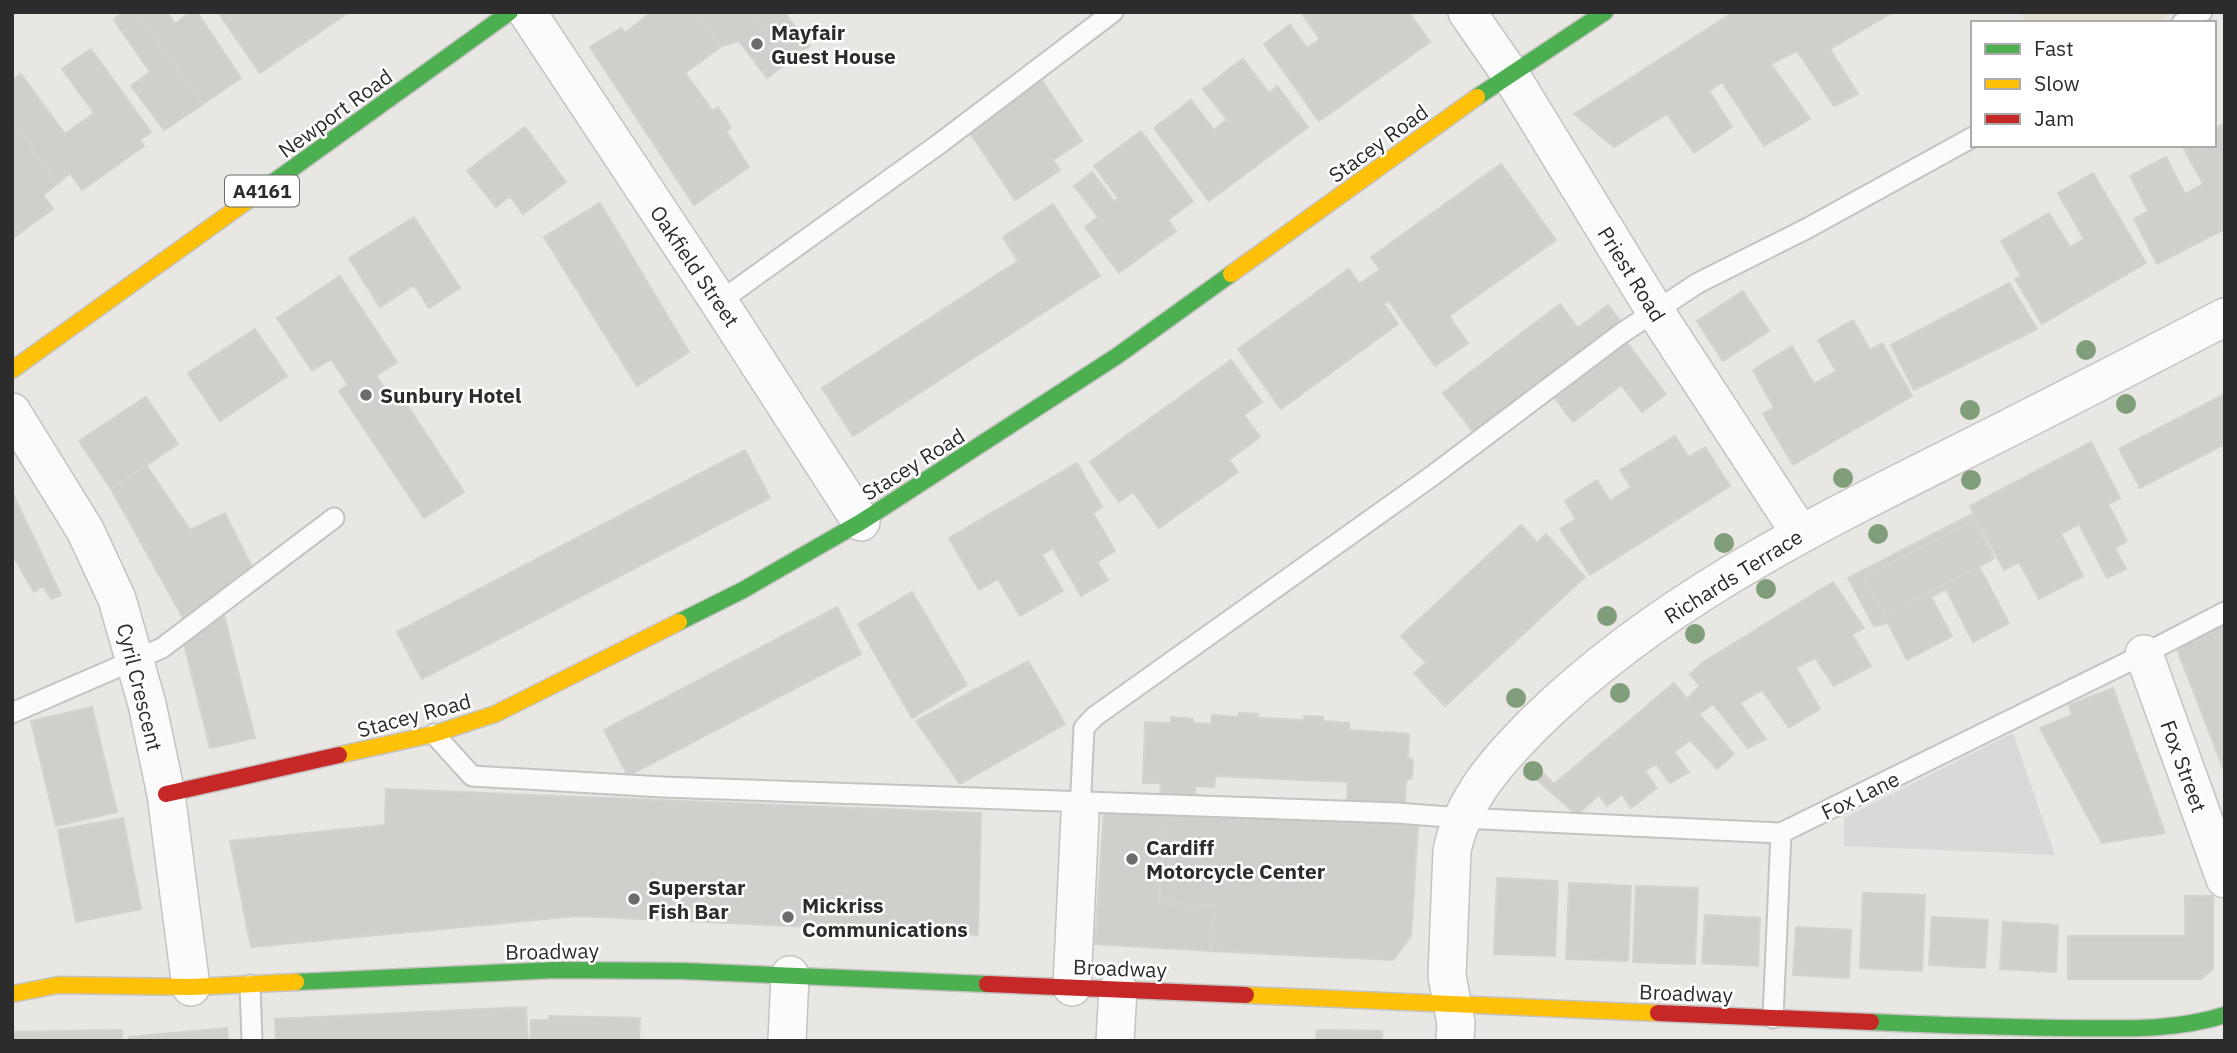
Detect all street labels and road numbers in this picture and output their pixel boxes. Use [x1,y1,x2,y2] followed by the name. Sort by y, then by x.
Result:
[272,62,398,164] street label: Newport Road
[1323,97,1433,189] street label: Stacey Road
[225,176,299,206] road number: A4161
[644,200,746,332] street label: Oakfield Street
[1592,221,1672,327] street label: Priest Road
[856,421,970,507] street label: Stacey Road
[1659,522,1807,630] street label: Richards Terrace
[111,620,169,754] street label: Cyril Crescent
[354,686,474,744] street label: Stacey Road
[2154,716,2214,816] street label: Fox Street
[1816,764,1904,826] street label: Fox Lane
[505,936,600,966] street label: Broadway
[1073,952,1168,984] street label: Broadway
[1639,977,1734,1009] street label: Broadway

